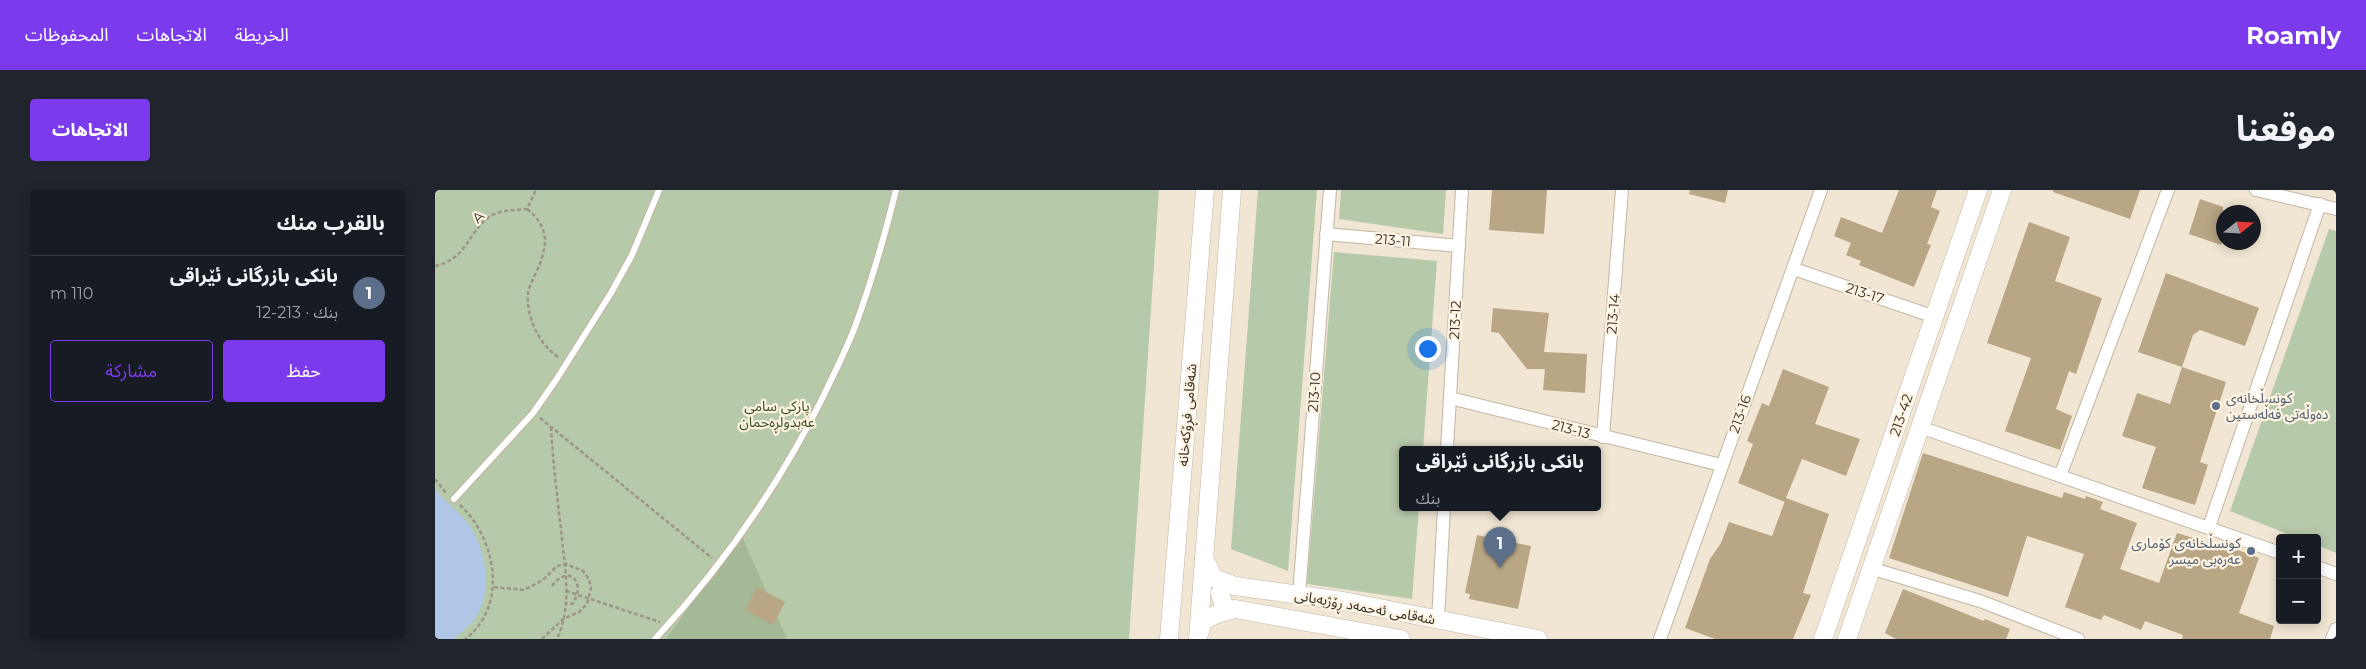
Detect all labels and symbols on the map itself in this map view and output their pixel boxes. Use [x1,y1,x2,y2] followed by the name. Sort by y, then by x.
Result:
[2216,205,2261,250] north arrow
[468,206,489,227] street label: A
[1374,229,1412,251] street label: 213-11
[1844,278,1886,308] street label: 213-17
[1602,292,1624,335] street label: 213-14
[1445,300,1465,340] street label: 213-12
[1415,336,1441,362] your location
[1174,363,1203,467] street label: شەقامی فڕۆکەخانە
[1304,371,1324,413] street label: 213-10
[2226,388,2329,423] place label: کونسڵخانەی دەوڵەتی فەڵەستین
[1885,391,1917,439] street label: 213-42
[1725,392,1755,436] street label: 213-16
[739,397,815,434] park label: پارکی سامی عەبدولڕەحمان
[2210,400,2222,412] marker: کونسڵخانەی دەوڵەتی فەڵەستین
[1550,415,1592,443] street label: 213-13
[1484,527,1516,568] pin: 1
[2131,533,2241,568] place label: کونسڵخانەی کۆماری عەرەبی میسر
[2245,545,2257,557] marker: کونسڵخانەی کۆماری عەرەبی میسر
[1293,586,1437,631] street label: شەقامی ئەحمەد ڕۆژبەیانی

